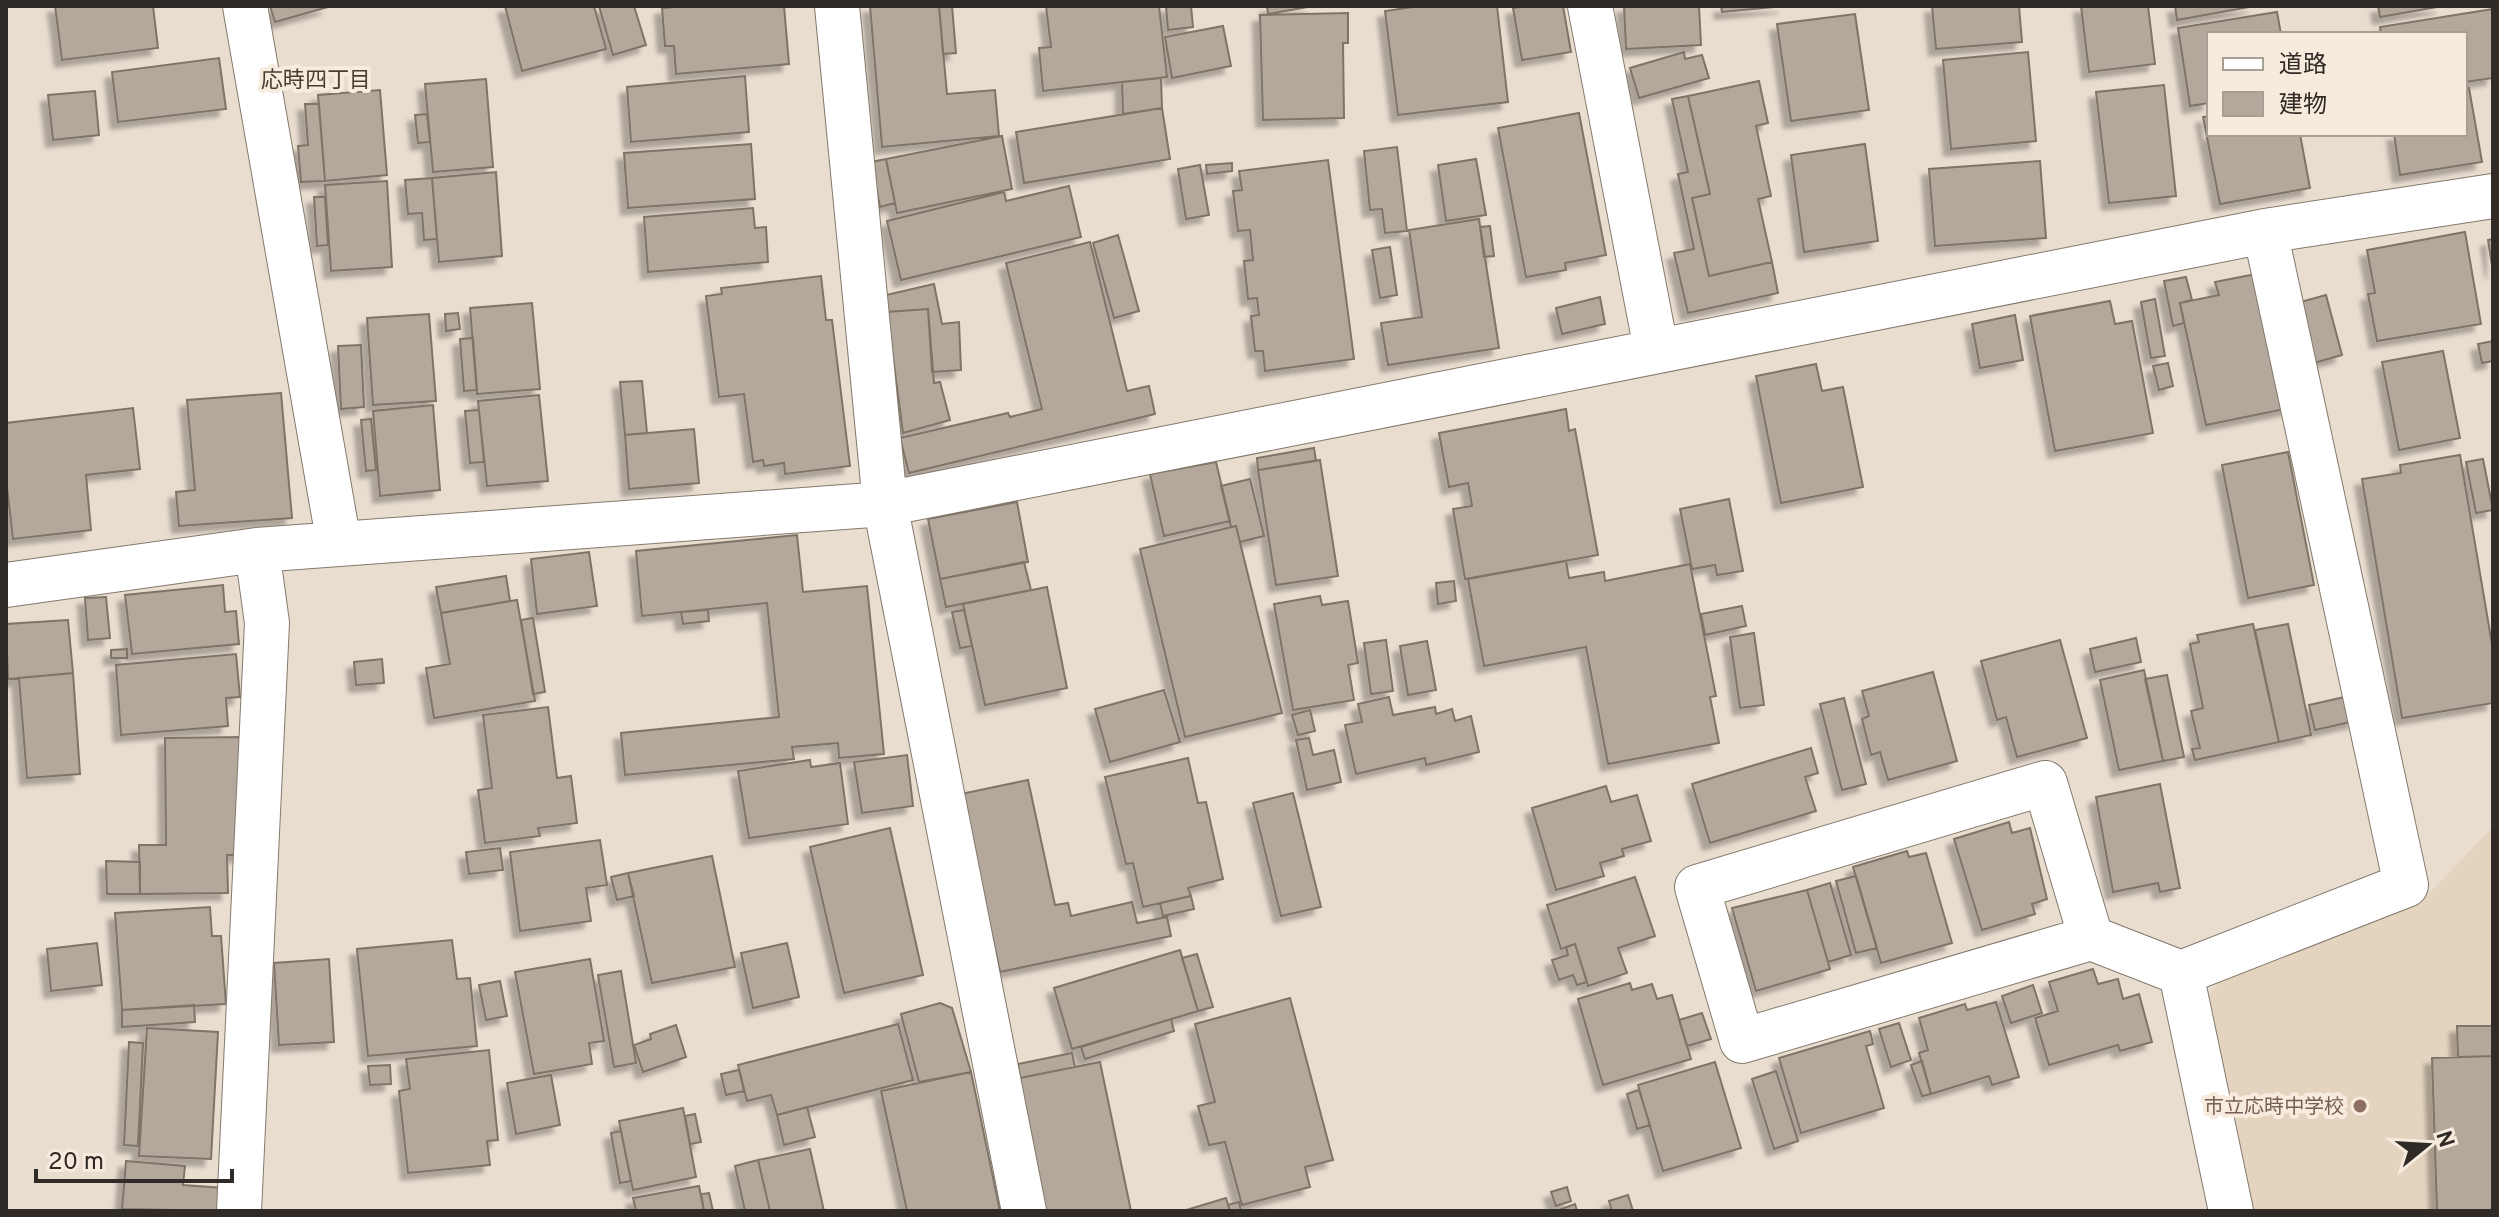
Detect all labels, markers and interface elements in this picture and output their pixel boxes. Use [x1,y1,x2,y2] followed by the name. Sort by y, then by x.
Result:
[2207,32,2467,136] legend
[2279,51,2327,81] text: 道路
[261,68,371,95] district label: 応時四丁目
[2279,91,2327,121] text: 建物
[2204,1095,2344,1121] place label: 市立応時中学校
[2351,1097,2369,1115] marker: 市立応時中学校
[2387,1105,2467,1185] north arrow
[2428,1128,2459,1151] text: N
[36,1133,232,1183] scale bar
[48,1148,104,1178] text: 20 m

